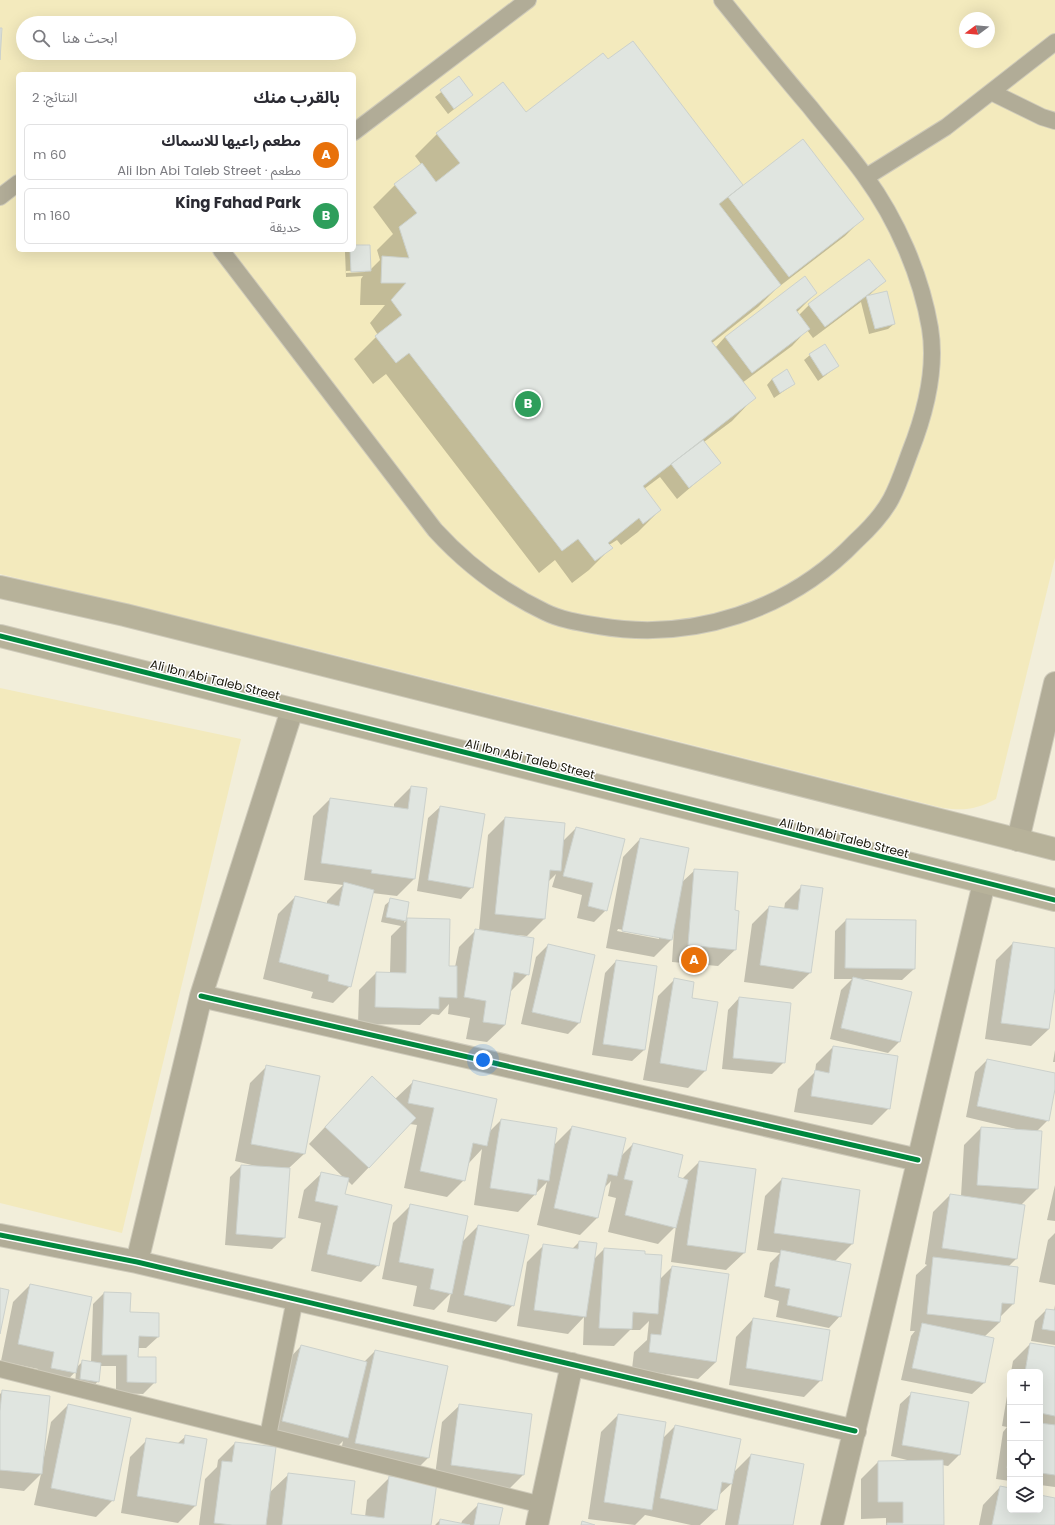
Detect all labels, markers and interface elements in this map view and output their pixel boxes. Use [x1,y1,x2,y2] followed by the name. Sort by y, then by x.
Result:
[959,12,995,48] north arrow
[16,16,356,60] search box
[30,27,52,49] icon: search
[62,27,118,48] text: ابحث هنا
[254,85,340,109] text: بالقرب منك
[32,88,77,107] text: النتائج: 2
[162,130,301,151] text: مطعم راعيها للاسماك
[33,145,66,164] text: 60 m
[321,145,331,164] text: A
[117,161,301,180] text: مطعم · Ali Ibn Abi Taleb Street
[175,192,301,213] text: King Fahad Park
[33,206,70,225] text: 160 m
[322,206,330,225] text: B
[270,218,301,237] text: حديقة
[515,389,541,419] pin: B
[149,655,282,704] street label: Ali Ibn Abi Taleb Street
[464,734,597,783] street label: Ali Ibn Abi Taleb Street
[778,813,911,862] street label: Ali Ibn Abi Taleb Street
[681,945,707,975] pin: A
[473,1050,493,1070] your location
[1007,1369,1043,1513] map controls
[1007,1369,1043,1405] button: +
[1007,1405,1043,1441] button: −
[1007,1441,1043,1477] button: locate
[1007,1477,1043,1513] button: layers

